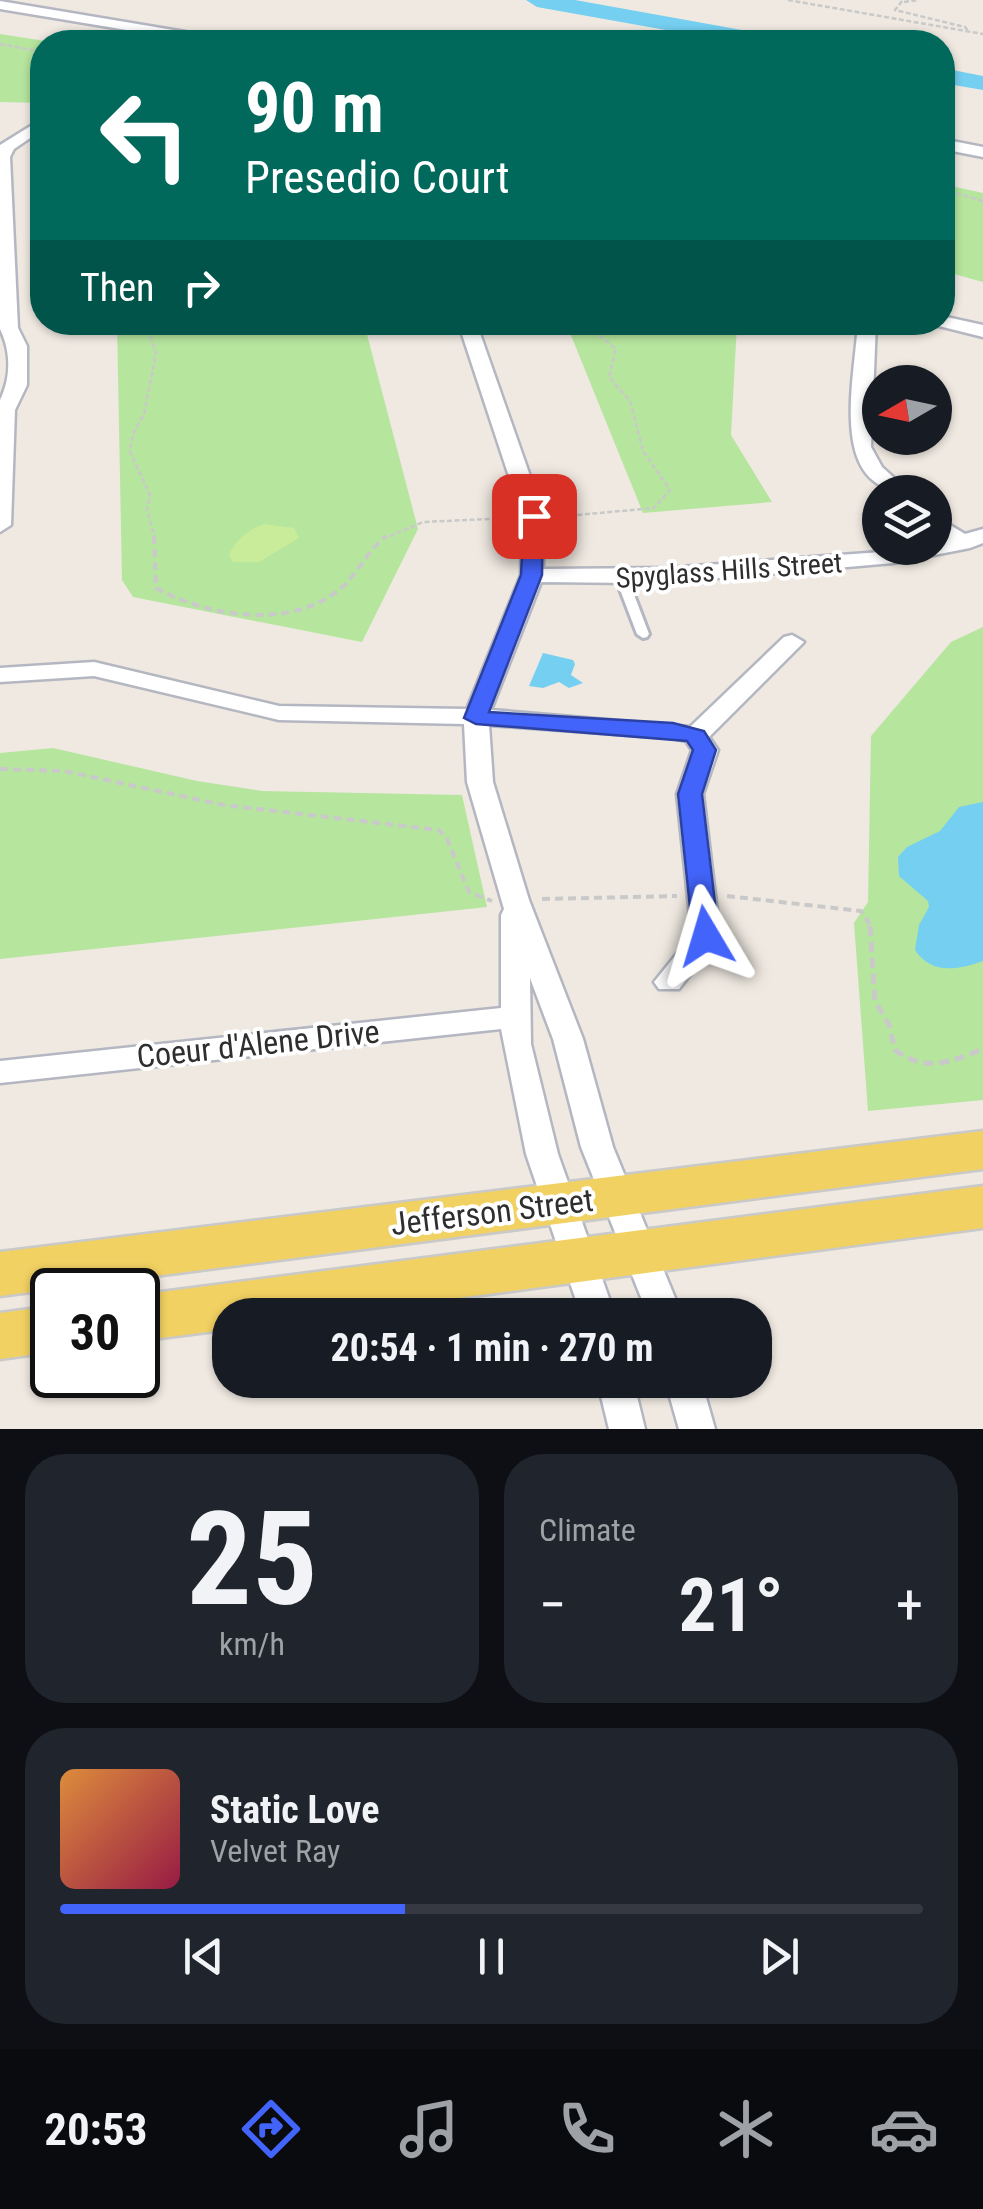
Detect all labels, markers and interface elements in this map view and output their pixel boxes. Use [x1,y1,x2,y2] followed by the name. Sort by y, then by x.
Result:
[245,67,384,149] text: 90 m
[80,70,210,200] icon: left
[245,151,510,204] text: Presedio Court
[174,260,229,315] icon: right
[80,266,154,310] text: Then
[862,365,952,455] north arrow
[862,365,952,565] map controls
[492,474,577,559] pin
[862,475,952,565] button: layers
[507,489,562,544] icon: arrive
[615,546,843,595] street label: Spyglass Hills Street
[654,884,758,988] position arrow
[135,1012,381,1076] street label: Coeur d'Alene Drive
[389,1181,595,1243] street label: Jefferson Street
[30,1268,160,1398] speed limit sign: 30
[331,1326,653,1370] text: 20:54 · 1 min · 270 m
[186,1483,318,1636] text: 25
[539,1511,636,1549] text: Climate
[679,1561,784,1649] text: 21°
[539,1573,567,1637] text: −
[896,1573,923,1637] text: +
[219,1625,285,1663] text: km/h
[210,1788,379,1832] text: Static Love
[210,1832,340,1870] text: Velvet Ray
[176,1929,231,1984] icon: previous
[464,1929,519,1984] icon: pause
[752,1929,807,1984] icon: next
[236,2094,306,2164] icon: directions
[394,2094,464,2164] icon: music
[552,2094,622,2164] icon: phone
[711,2094,781,2164] icon: climate
[869,2094,939,2164] icon: car
[44,2103,147,2156] text: 20:53

